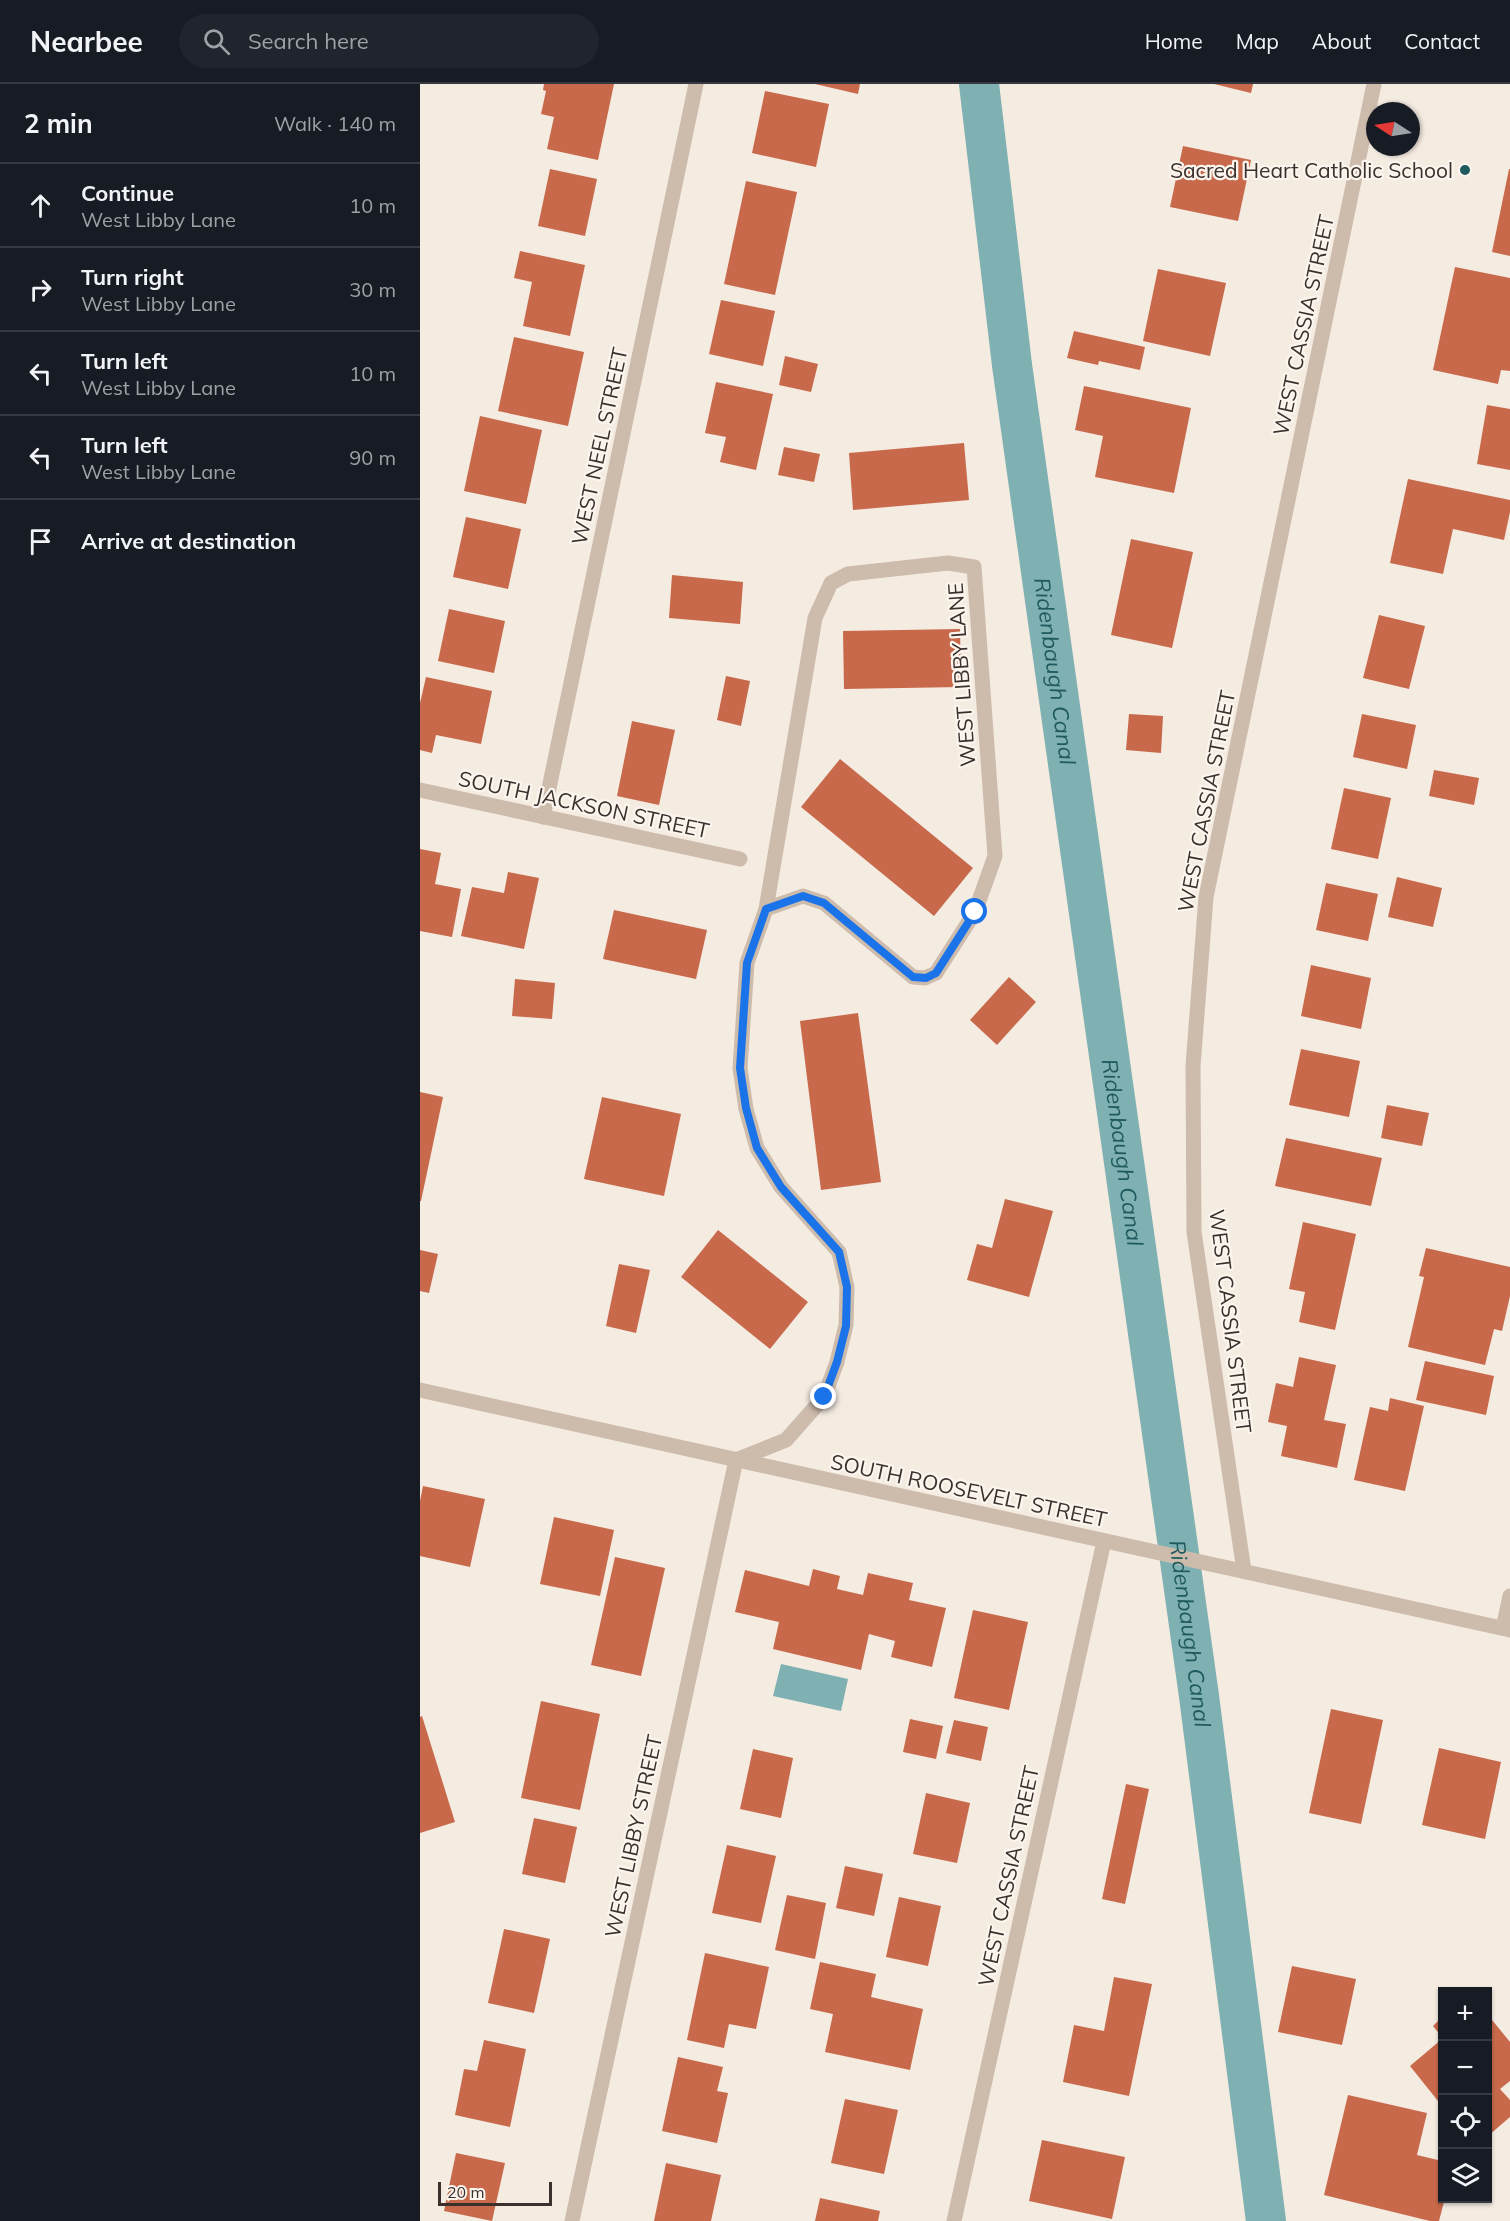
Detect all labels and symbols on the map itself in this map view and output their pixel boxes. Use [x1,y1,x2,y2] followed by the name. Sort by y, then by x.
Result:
[1366,102,1420,156] north arrow
[1170,157,1453,183] place label: Sacred Heart Catholic School
[1458,163,1472,177] marker: Sacred Heart Catholic School
[1267,212,1339,438] street label: WEST CASSIA STREET
[565,345,633,547] street label: WEST NEEL STREET
[1028,576,1082,767] water label: Ridenbaugh Canal
[942,582,980,768] street label: WEST LIBBY LANE
[1172,688,1240,914] street label: WEST CASSIA STREET
[456,765,712,843] street label: SOUTH JACKSON STREET
[961,898,987,924] route start
[1096,1057,1150,1249] water label: Ridenbaugh Canal
[1204,1208,1258,1435] street label: WEST CASSIA STREET
[810,1383,836,1409] route end
[828,1448,1110,1532] street label: SOUTH ROOSEVELT STREET
[1163,1538,1217,1730] water label: Ridenbaugh Canal
[599,1732,667,1940] street label: WEST LIBBY STREET
[972,1763,1044,1989] street label: WEST CASSIA STREET
[438,2179,552,2206] scale bar

